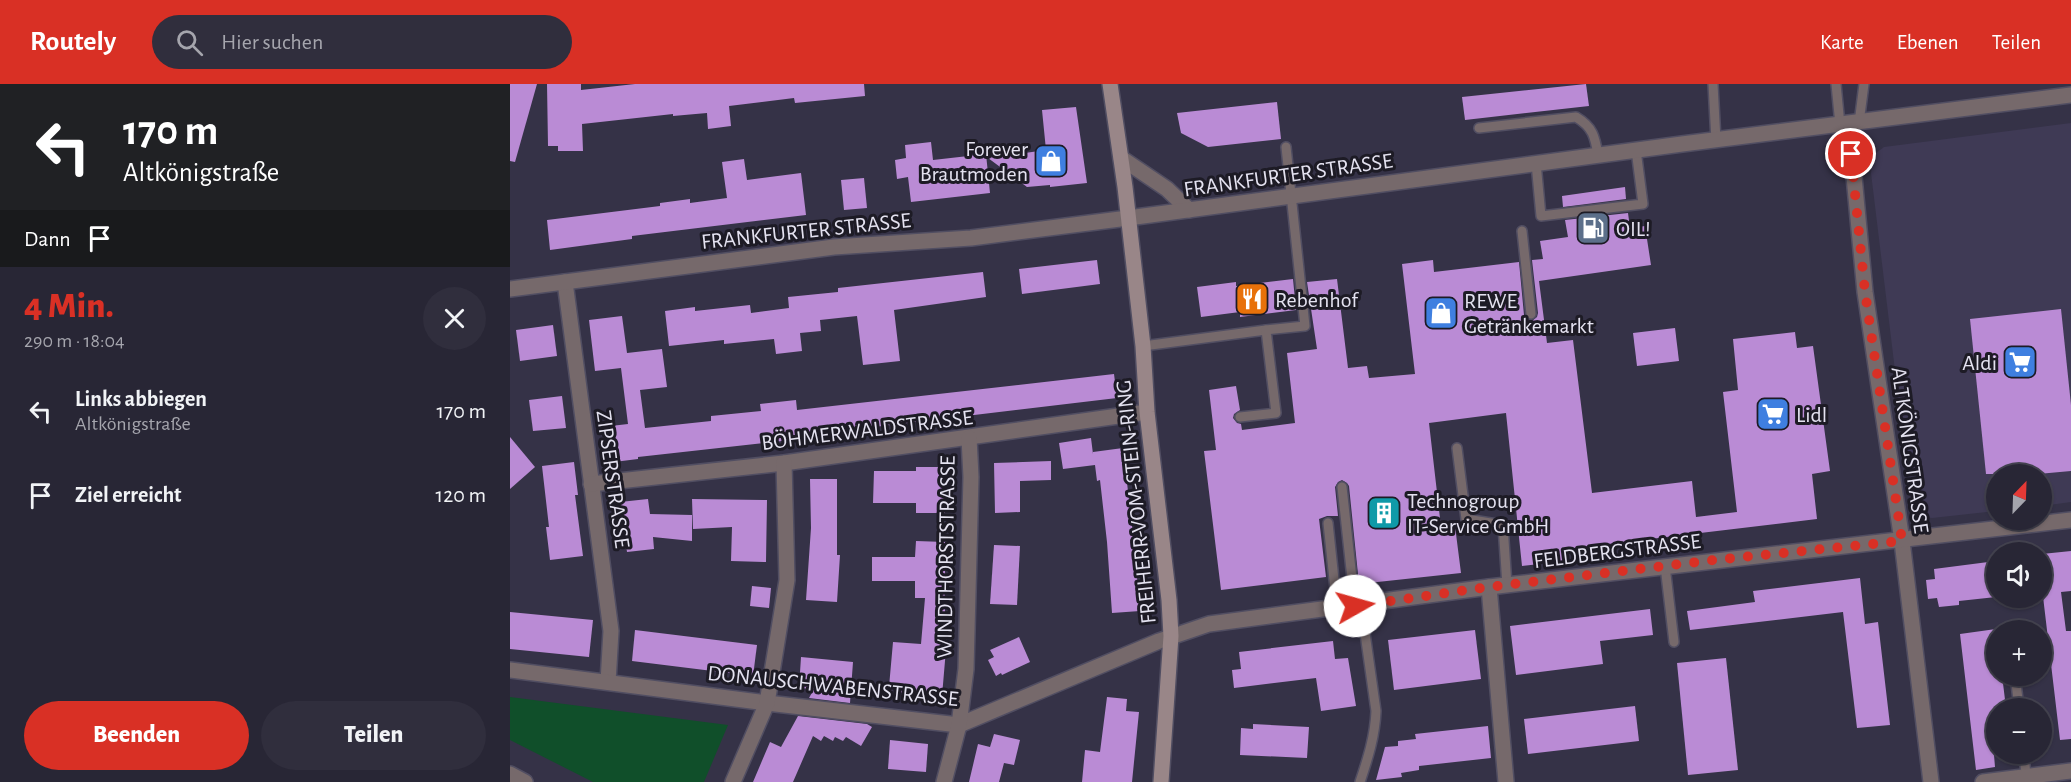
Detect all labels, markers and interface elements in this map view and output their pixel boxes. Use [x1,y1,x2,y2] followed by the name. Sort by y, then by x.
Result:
[152,15,572,69] search box
[173,26,206,59] icon: search
[30,28,116,56] text: Routely
[221,31,323,53] text: Hier suchen
[1820,32,1864,53] text: Karte
[1897,32,1959,53] text: Ebenen
[1992,32,2041,53] text: Teilen
[24,108,102,186] icon: left
[123,110,218,152] text: 170 m
[1825,128,1876,179] pin
[1834,137,1867,170] icon: arrive
[920,138,1028,185] place label: Forever Brautmoden
[1033,143,1069,179] shop icon: Forever Brautmoden
[1182,149,1394,201] street label: FRANKFURTER STRASSE
[123,159,279,186] text: Altkönigstraße
[700,209,912,253] street label: FRANKFURTER STRASSE
[1575,210,1611,246] fuel station icon: OIL!
[1616,218,1651,240] place label: OIL!
[83,222,116,255] icon: arrive
[24,228,71,250] text: Dann
[1234,281,1270,317] restaurant icon: Rebenhof
[423,287,486,350] button: close
[24,288,114,324] text: 4 Min.
[1275,289,1359,311] place label: Rebenhof
[1464,290,1594,337] place label: REWE Getränkemarkt
[1423,295,1459,331] shop icon: REWE Getränkemarkt
[24,331,125,351] text: 290 m · 18:04
[2002,344,2038,380] supermarket icon: Aldi
[1962,352,1997,374] place label: Aldi
[1887,365,1933,535] street label: ALTKÖNIGSTRASSE
[1112,379,1160,625] street label: FREIHERR-VOM-STEIN-RING
[75,388,207,410] text: Links abbiegen
[24,395,57,428] icon: left
[1755,396,1791,432] supermarket icon: Lidl
[436,400,486,422] text: 170 m
[1796,404,1827,426] place label: Lidl
[760,406,974,454] street label: BÖHMERWALDSTRASSE
[592,409,634,550] street label: ZIPSERSTRASSE
[75,414,191,434] text: Altkönigstraße
[933,455,959,659] street label: WINDTHORSTSTRASSE
[1986,464,2052,530] north arrow
[1986,464,2052,764] map controls
[24,479,57,512] icon: arrive
[75,484,182,506] text: Ziel erreicht
[436,484,486,506] text: 120 m
[1407,490,1549,537] place label: Technogroup IT-Service GmbH
[1366,495,1402,531] building icon: Technogroup IT-Service GmbH
[1532,530,1702,572] street label: FELDBERGSTRASSE
[1986,542,2052,608] button: sound
[1323,574,1387,638] position arrow
[1986,620,2052,686] button: +
[706,662,960,710] street label: DONAUSCHWABENSTRASSE
[1986,698,2052,764] button: −
[24,701,249,770] button: Beenden
[261,701,486,770] button: Teilen

